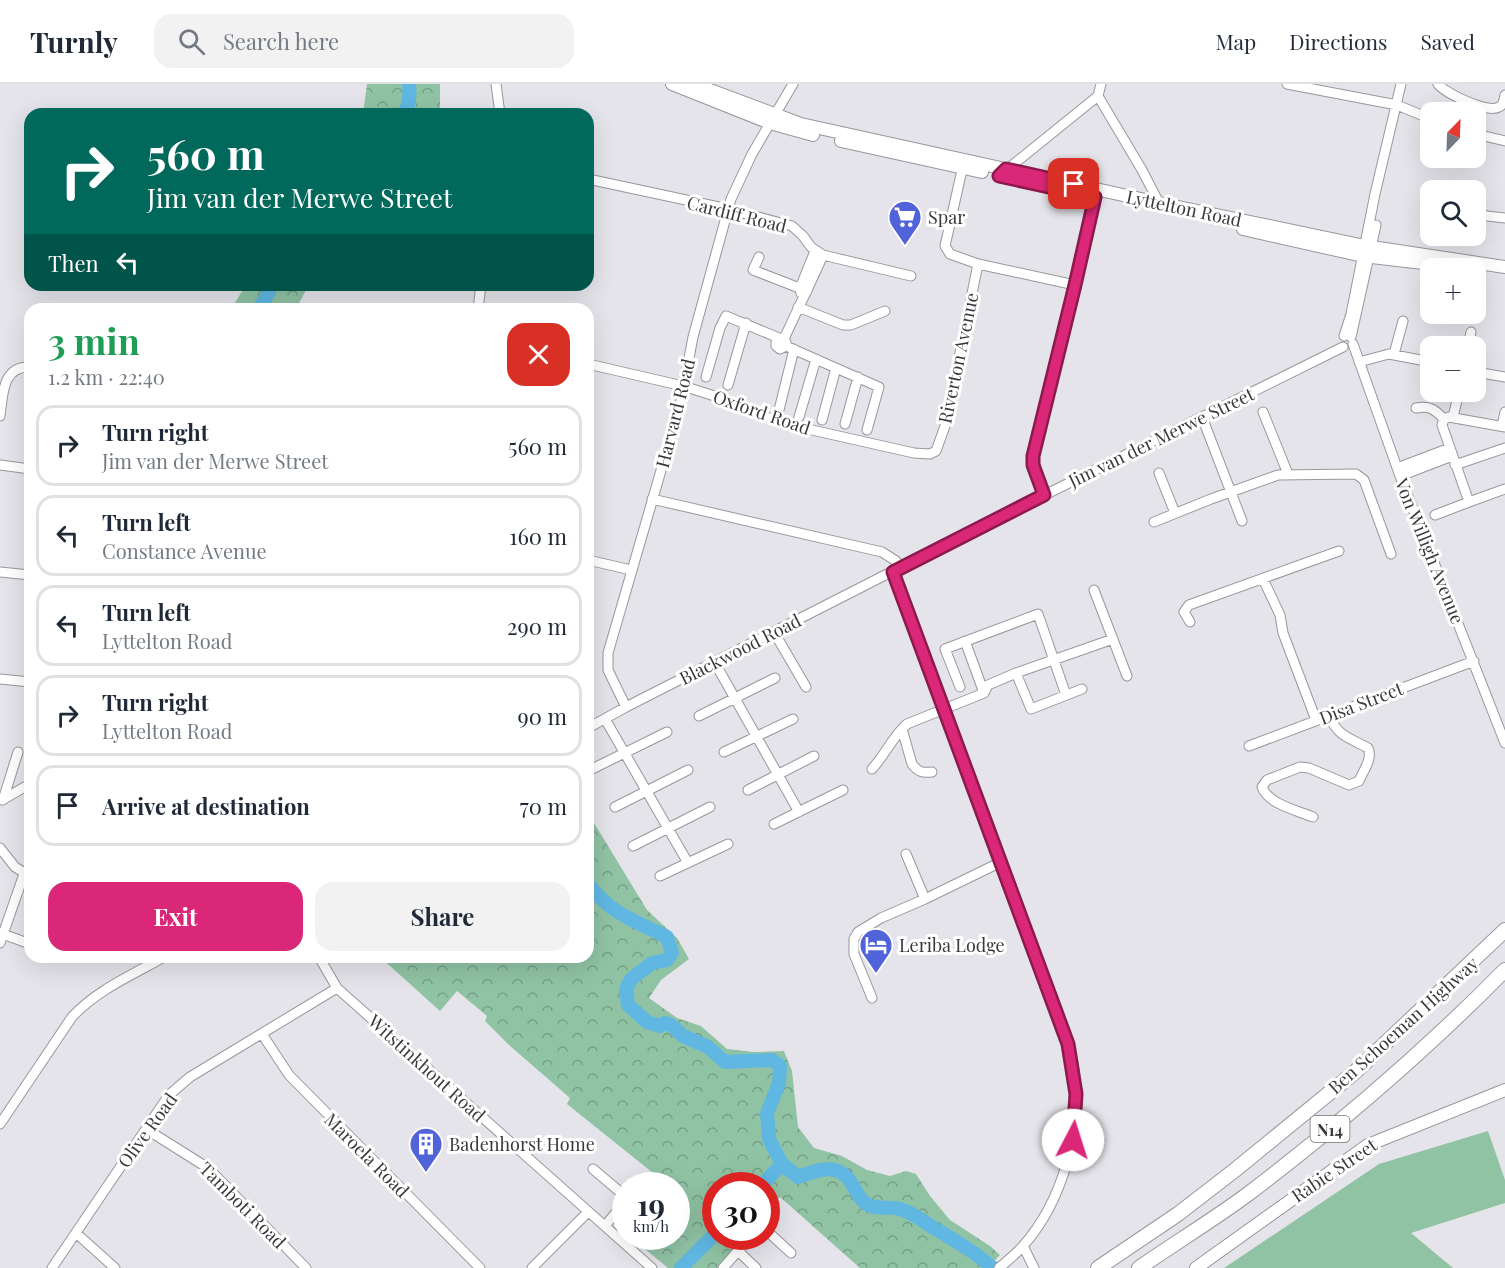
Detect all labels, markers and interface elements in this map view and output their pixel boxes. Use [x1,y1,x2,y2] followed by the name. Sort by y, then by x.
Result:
[154,14,574,68] search box
[30,23,118,60] text: Turnly
[175,25,208,58] icon: search
[223,26,339,56] text: Search here
[1215,27,1256,55] text: Map
[1289,27,1387,55] text: Directions
[1420,27,1475,55] text: Saved
[1420,102,1486,168] north arrow
[1420,102,1486,402] map controls
[147,125,265,181] text: 560 m
[48,132,126,210] icon: right
[1048,158,1099,209] pin
[1057,167,1090,200] icon: arrive
[147,179,453,215] text: Jim van der Merwe Street
[1420,180,1486,246] button: search
[1124,184,1244,232] street label: Lyttelton Road
[685,190,790,238] street label: Cardiff Road
[887,199,923,246] supermarket icon: Spar
[928,205,965,229] place label: Spar
[111,246,144,279] icon: left
[48,248,99,278] text: Then
[1420,258,1486,324] button: +
[932,290,984,426] street label: Riverton Avenue
[48,316,140,364] text: 3 min
[507,323,570,386] button: close
[1420,336,1486,402] button: −
[650,355,700,470] street label: Harvard Road
[48,363,165,390] text: 1.2 km · 22:40
[1063,381,1258,493] street label: Jim van der Merwe Street
[710,384,814,440] street label: Oxford Road
[102,417,208,447] text: Turn right
[51,429,84,462] icon: right
[508,431,567,461] text: 560 m
[102,447,328,474] text: Jim van der Merwe Street
[1389,474,1470,627] street label: Von Willigh Avenue
[102,507,191,537] text: Turn left
[51,519,84,552] icon: left
[509,521,567,551] text: 160 m
[102,537,267,564] text: Constance Avenue
[102,597,191,627] text: Turn left
[675,608,805,690] street label: Blackwood Road
[51,609,84,642] icon: left
[507,611,567,641] text: 290 m
[102,627,232,654] text: Lyttelton Road
[1316,676,1407,730] street label: Disa Street
[102,687,208,717] text: Turn right
[51,699,84,732] icon: right
[518,701,567,731] text: 90 m
[102,717,232,744] text: Lyttelton Road
[51,789,84,822] icon: arrive
[102,791,310,821] text: Arrive at destination
[520,791,567,821] text: 70 m
[48,882,303,951] button: Exit
[315,882,570,951] button: Share
[858,927,894,974] hotel icon: Leriba Lodge
[899,933,1005,957] place label: Leriba Lodge
[1323,951,1483,1099] street label: Ben Schoeman Highway
[363,1008,491,1127] street label: Witstinkhout Road
[112,1087,183,1172] street label: Olive Road
[319,1107,415,1203] street label: Maroela Road
[1041,1108,1105,1172] position arrow
[1310,1116,1350,1142] road number: N14
[408,1126,444,1173] building icon: Badenhorst Home
[449,1132,595,1156] place label: Badenhorst Home
[1287,1132,1382,1207] street label: Rabie Street
[195,1157,292,1254] street label: Tamboti Road
[702,1172,780,1250] speed limit sign: 30
[637,1184,665,1224] text: 19
[633,1216,669,1236] text: km/h

